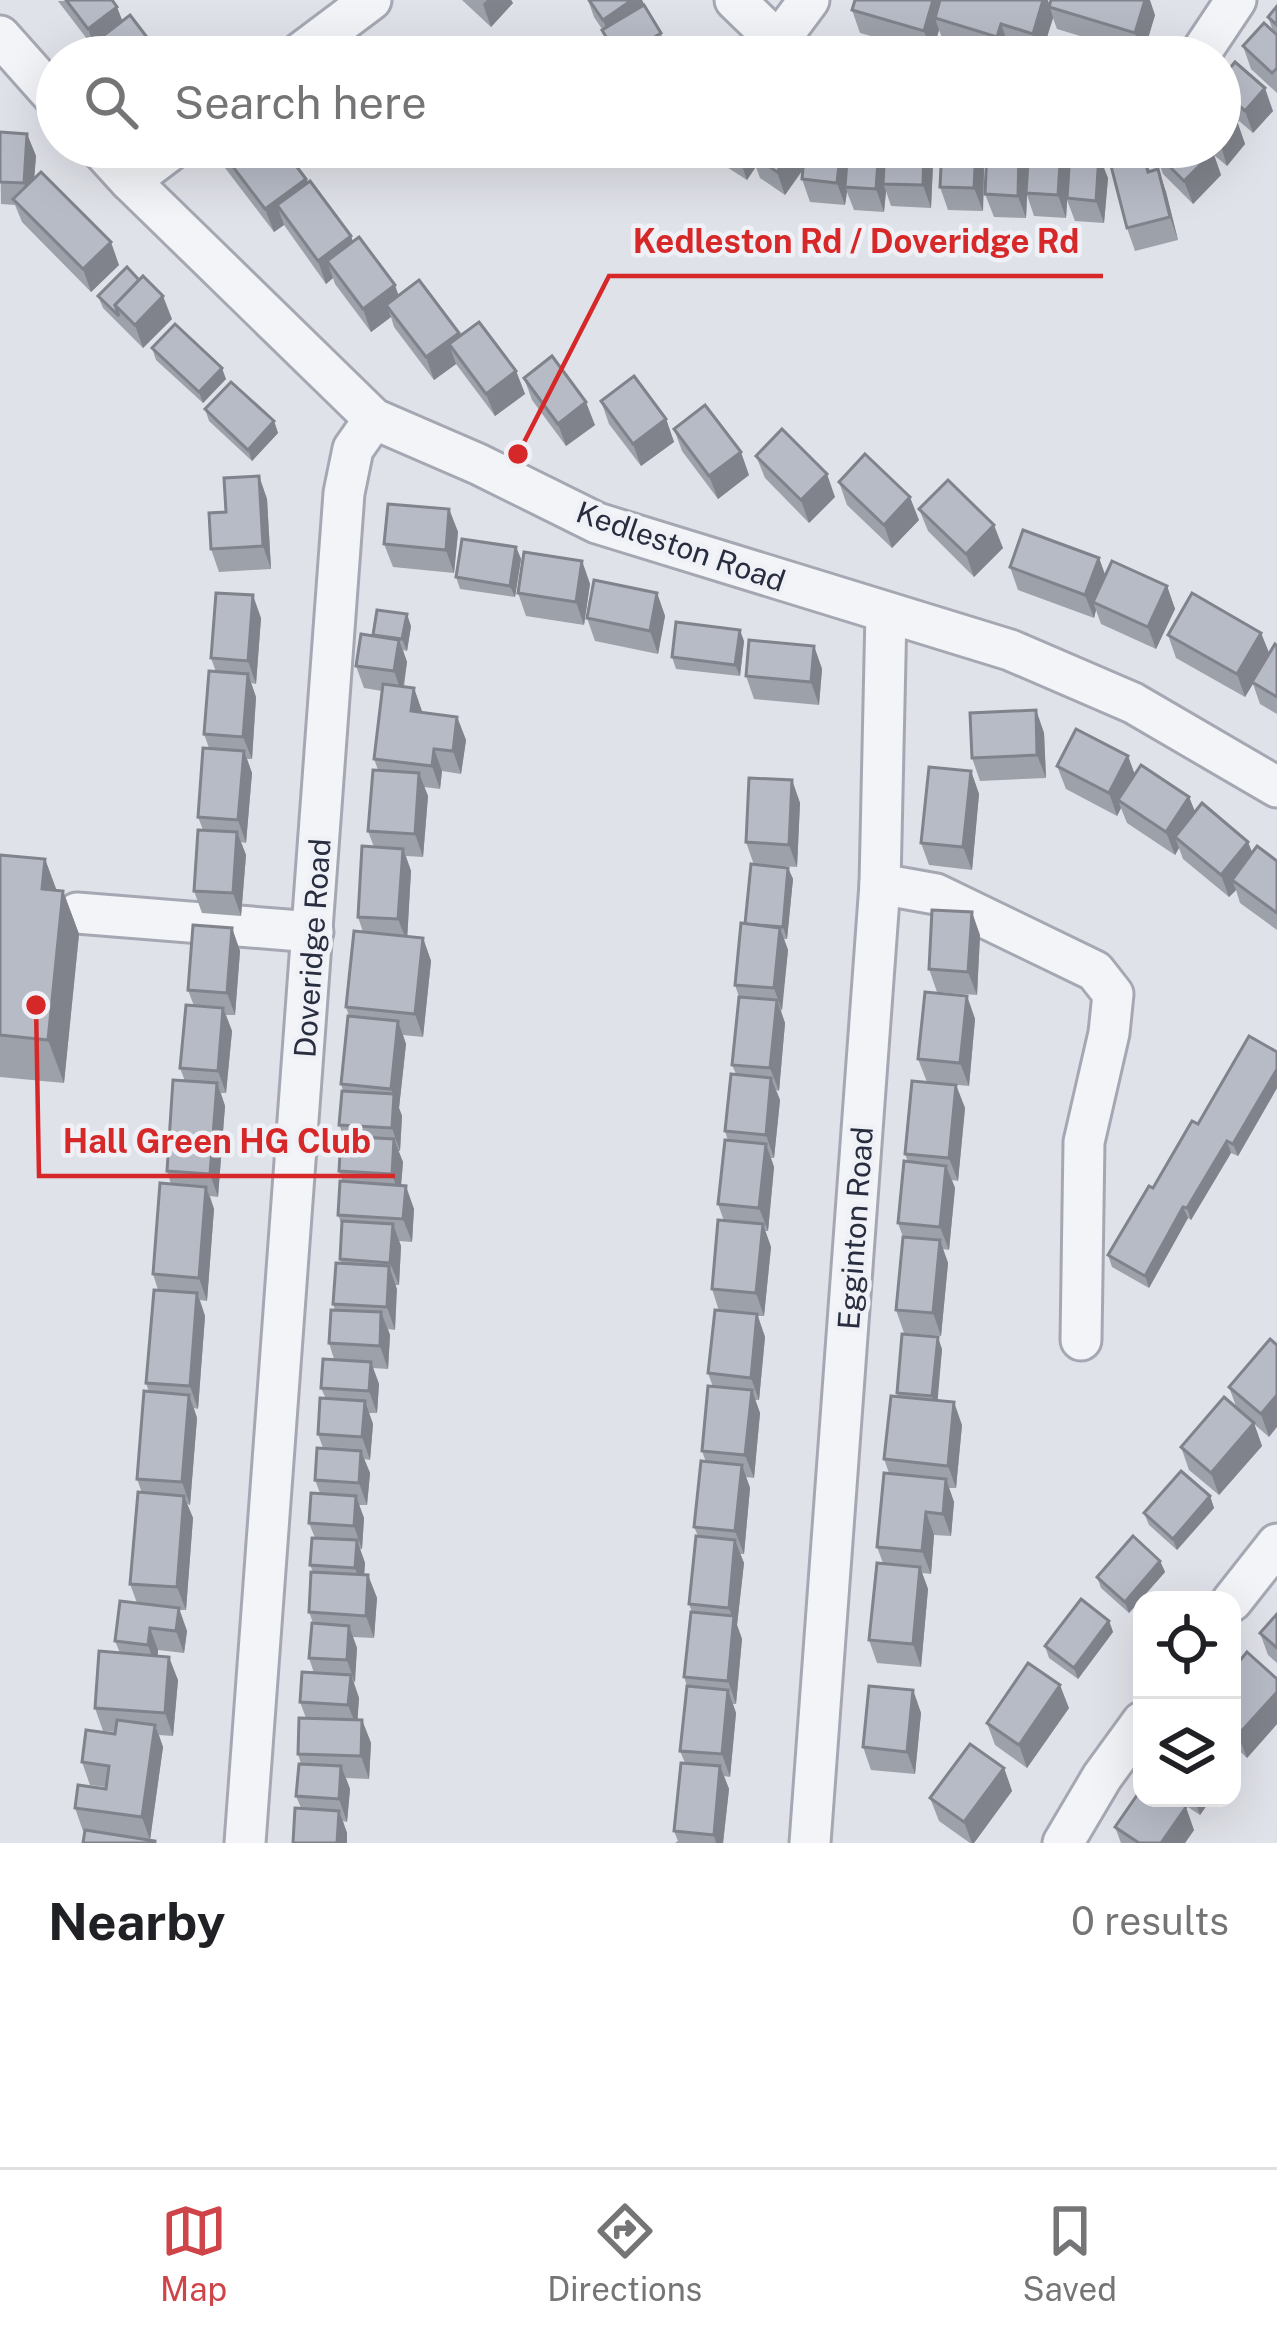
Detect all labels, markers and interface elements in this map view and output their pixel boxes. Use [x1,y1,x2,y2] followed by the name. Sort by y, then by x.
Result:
[36,36,1241,168] search box
[78,69,144,135] icon: search
[174,76,427,129] text: Search here
[609,207,1103,276] callout: Kedleston Rd / Doveridge Rd
[633,222,1079,260] text: Kedleston Rd / Doveridge Rd
[572,493,790,599] street label: Kedleston Road
[286,837,338,1059] street label: Doveridge Road
[39,1107,395,1176] callout: Hall Green HG Club
[63,1122,371,1160] text: Hall Green HG Club
[830,1125,880,1331] street label: Egginton Road
[1133,1591,1241,1807] map controls
[1133,1591,1241,1699] button: locate
[1133,1699,1241,1807] button: layers
[48,1892,225,1951] text: Nearby
[1071,1898,1229,1944] text: 0 results
[160,2198,227,2308] tab: Map
[547,2198,702,2308] tab: Directions
[1023,2198,1117,2308] tab: Saved

